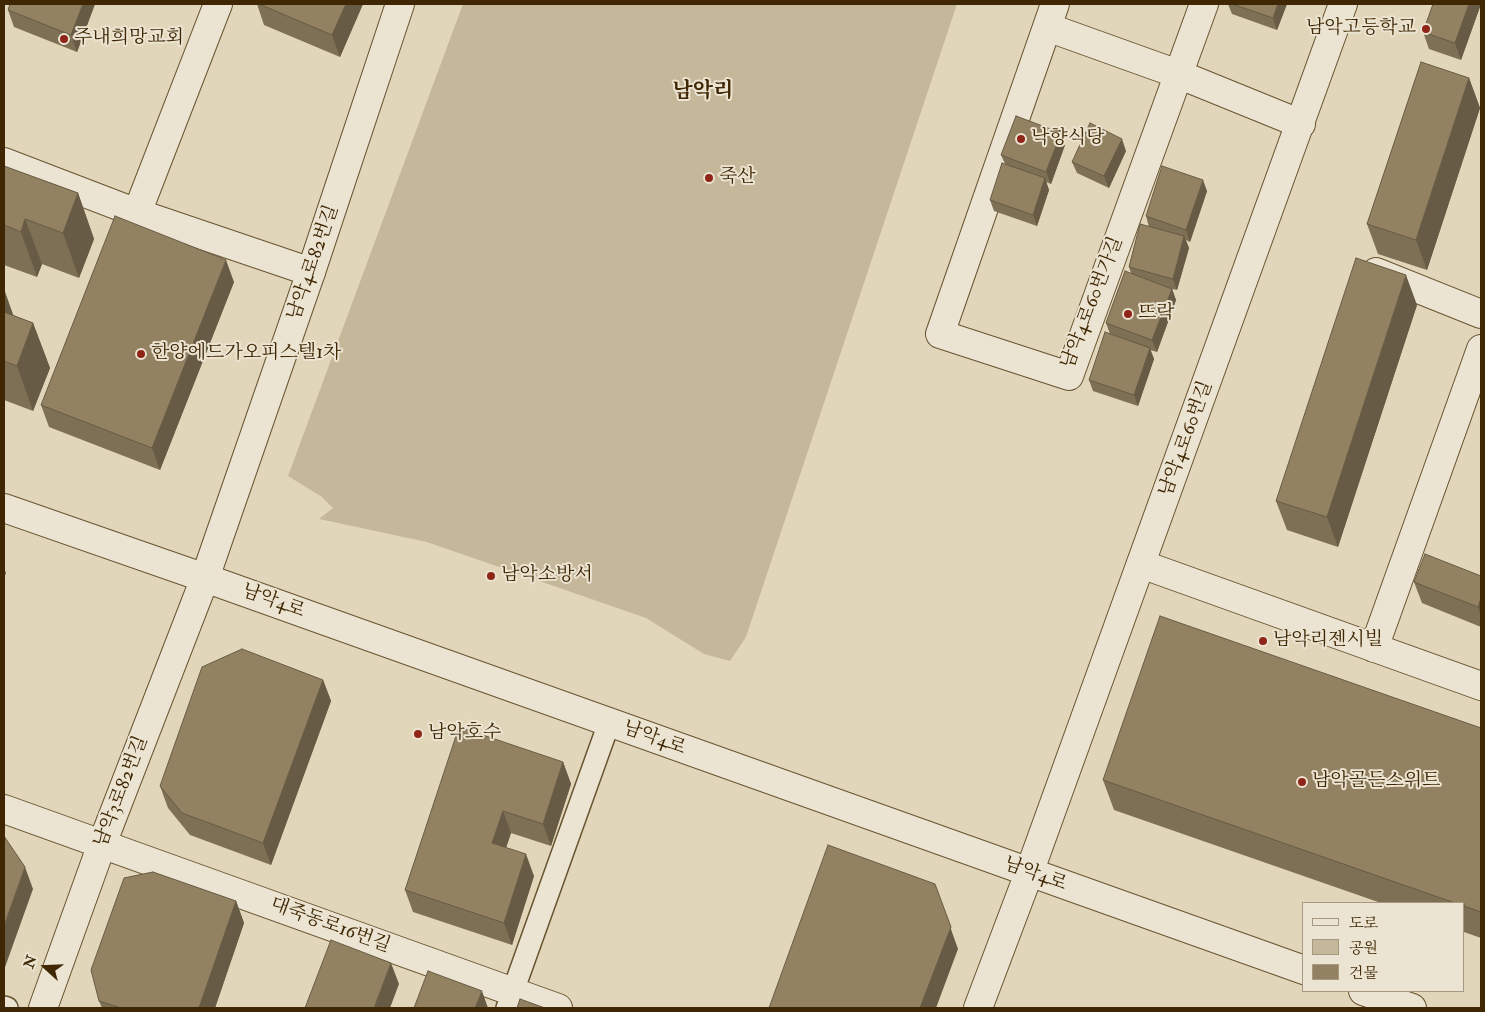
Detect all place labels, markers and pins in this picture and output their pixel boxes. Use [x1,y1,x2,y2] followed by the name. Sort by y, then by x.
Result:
[1306,18,1416,40] place label: 남악고등학교
[1420,23,1432,35] marker: 남악고등학교
[74,28,184,50] place label: 주내희망교회
[58,33,70,45] marker: 주내희망교회
[1031,128,1104,150] place label: 낙향식당
[1015,133,1027,145] marker: 낙향식당
[719,167,756,189] place label: 죽산
[703,172,715,184] marker: 죽산
[1138,303,1175,325] place label: 뜨락
[1122,308,1134,320] marker: 뜨락
[151,343,341,365] place label: 한양에드가오피스텔1차
[135,348,147,360] marker: 한양에드가오피스텔1차
[501,565,593,587] place label: 남악소방서
[485,570,497,582] marker: 남악소방서
[1273,630,1383,652] place label: 남악리젠시빌
[1257,635,1269,647] marker: 남악리젠시빌
[428,723,501,745] place label: 남악호수
[412,728,424,740] marker: 남악호수
[1312,771,1440,793] place label: 남악골든스위트
[1296,776,1308,788] marker: 남악골든스위트

